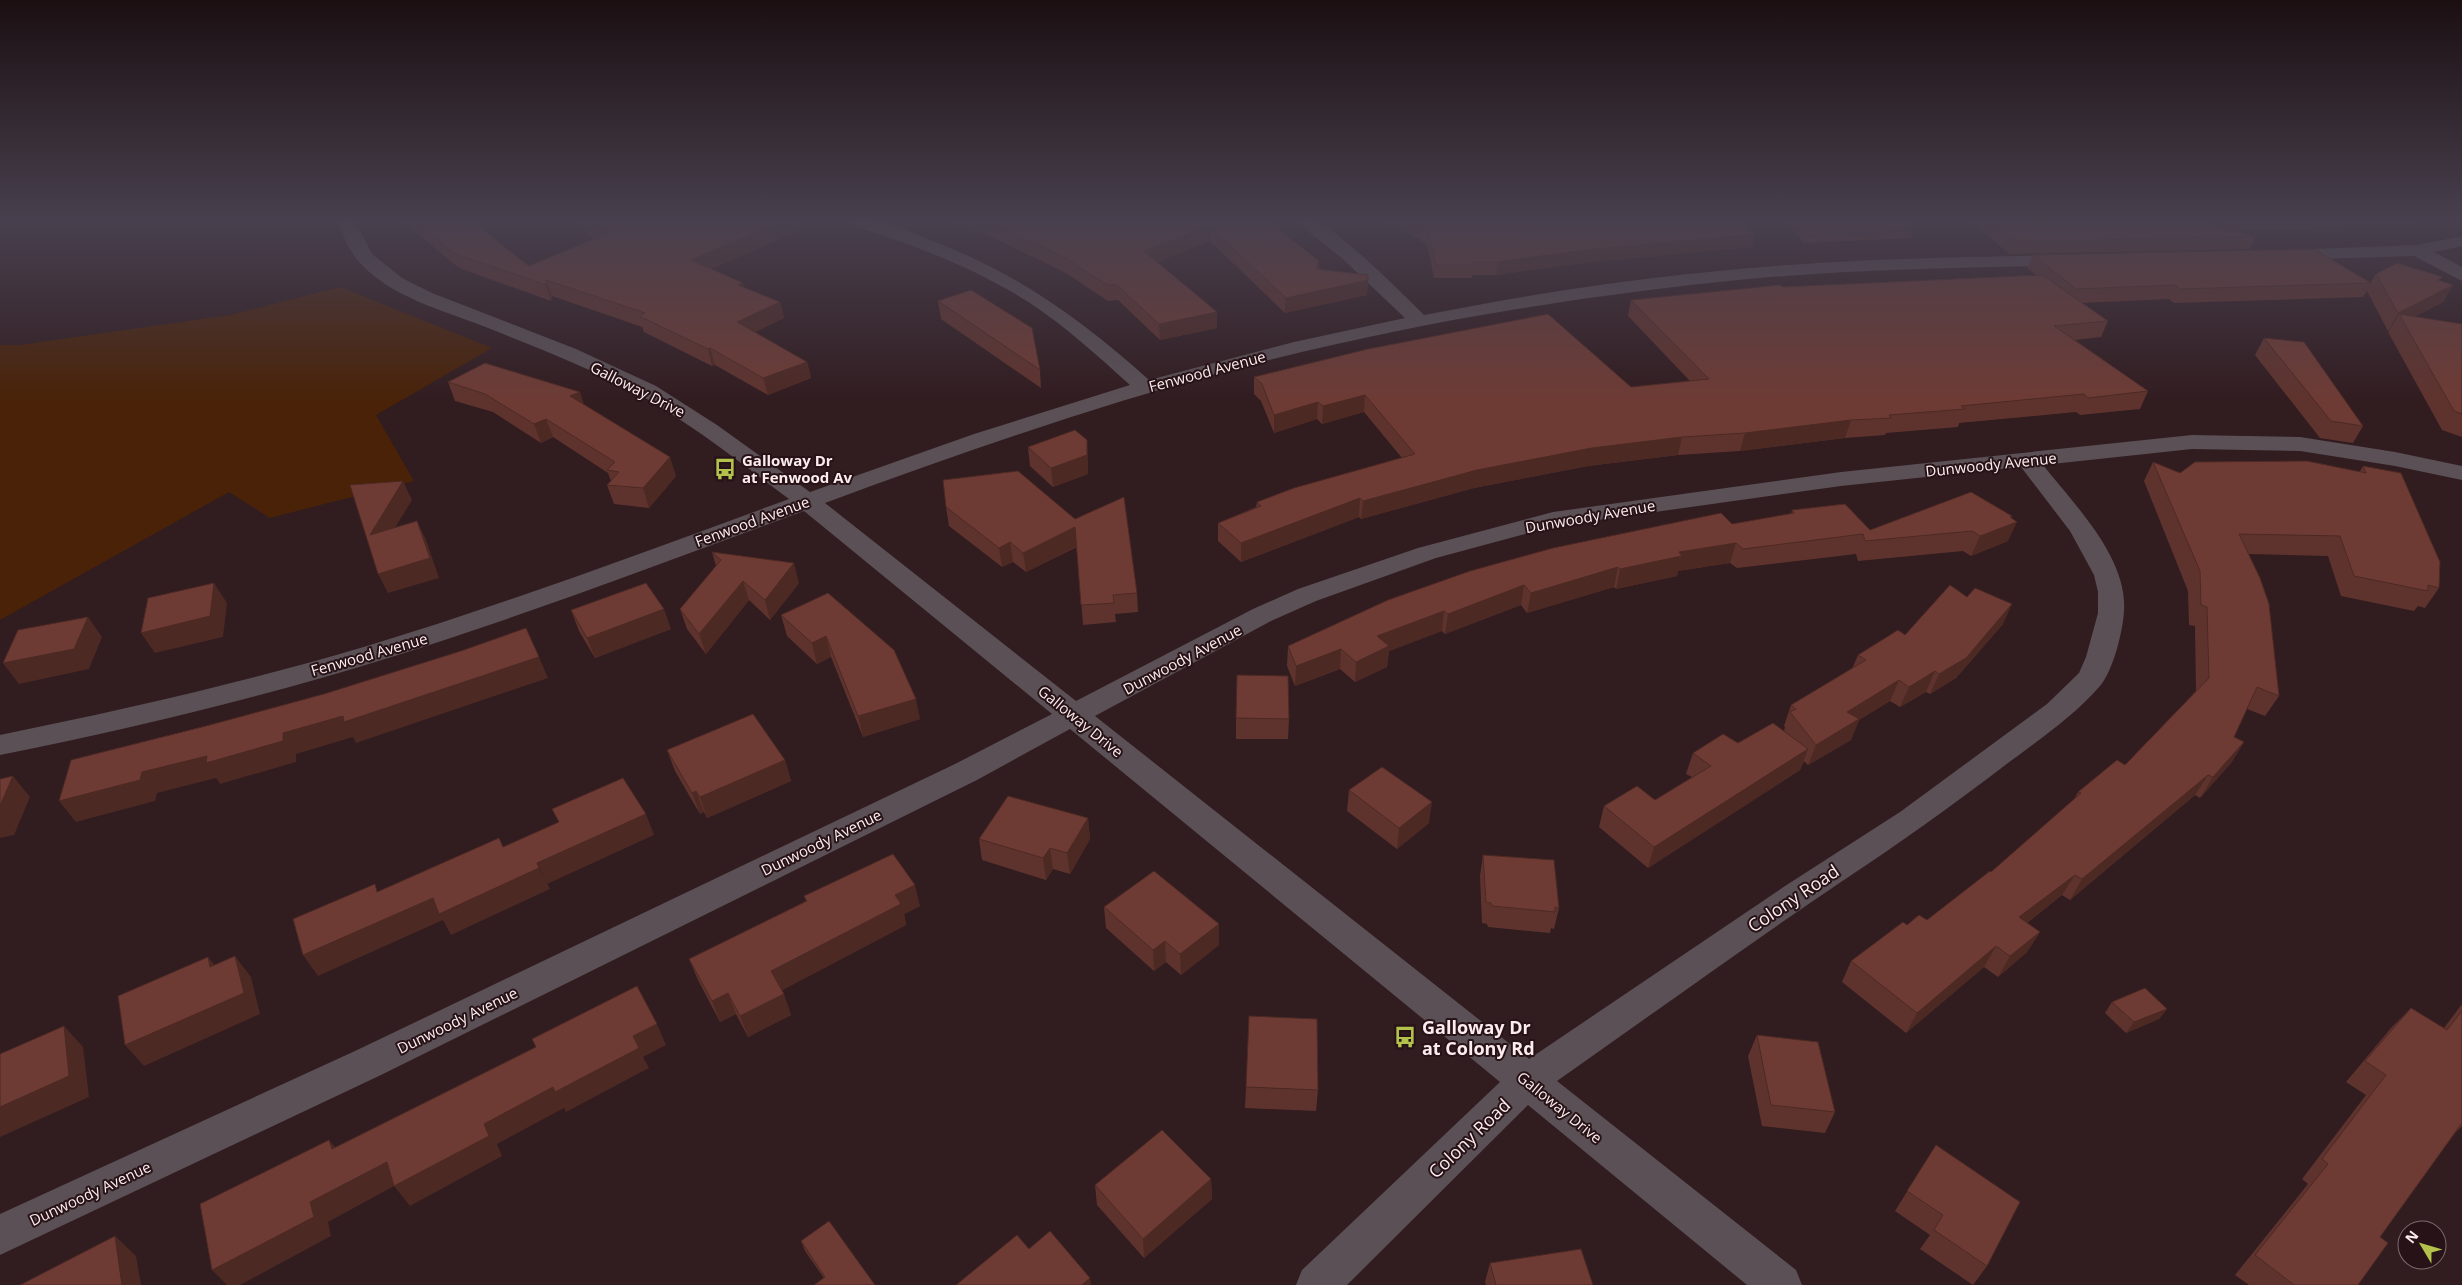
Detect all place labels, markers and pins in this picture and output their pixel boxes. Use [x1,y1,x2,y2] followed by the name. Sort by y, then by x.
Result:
[742,450,853,487] place label: Galloway Dr at Fenwood Av
[712,456,738,482] bus stop icon: Galloway Dr at Fenwood Av
[1422,1015,1535,1060] place label: Galloway Dr at Colony Rd
[1392,1024,1418,1050] bus stop icon: Galloway Dr at Colony Rd

